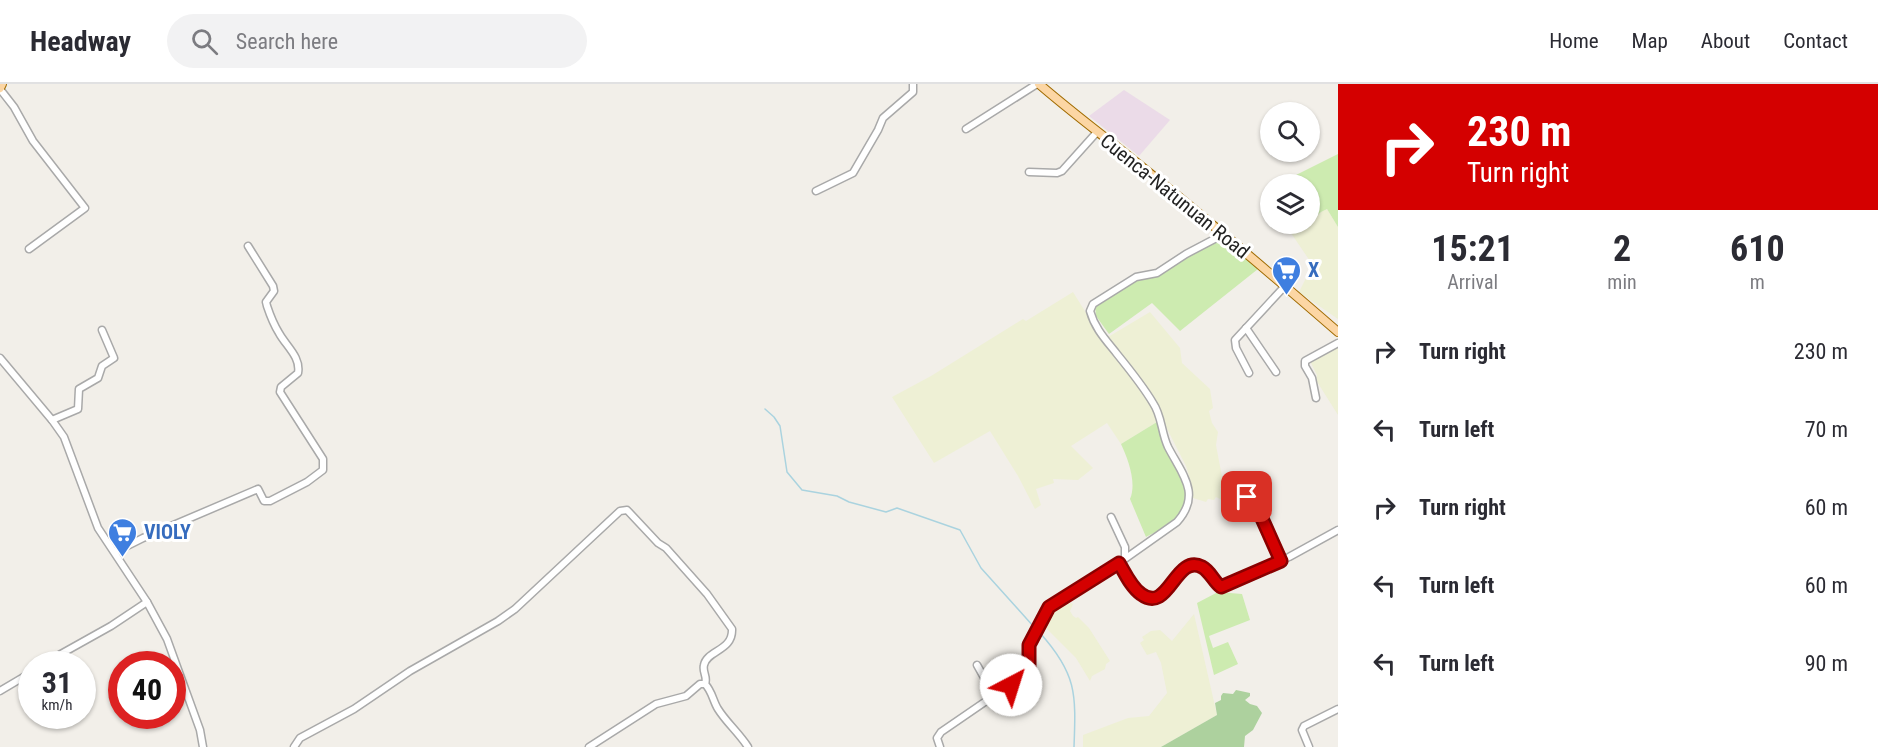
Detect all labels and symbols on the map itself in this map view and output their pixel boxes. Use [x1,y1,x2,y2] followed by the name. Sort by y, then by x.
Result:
[1096,129,1254,263] street label: Cuenca-Natunuan Road
[1271,254,1303,296] supermarket icon: X
[1308,258,1319,282] place label: X
[1221,471,1272,522] pin
[107,516,139,558] supermarket icon: VIOLY
[144,520,191,544] place label: VIOLY
[108,651,186,729] speed limit sign: 40
[979,653,1043,717] position arrow

